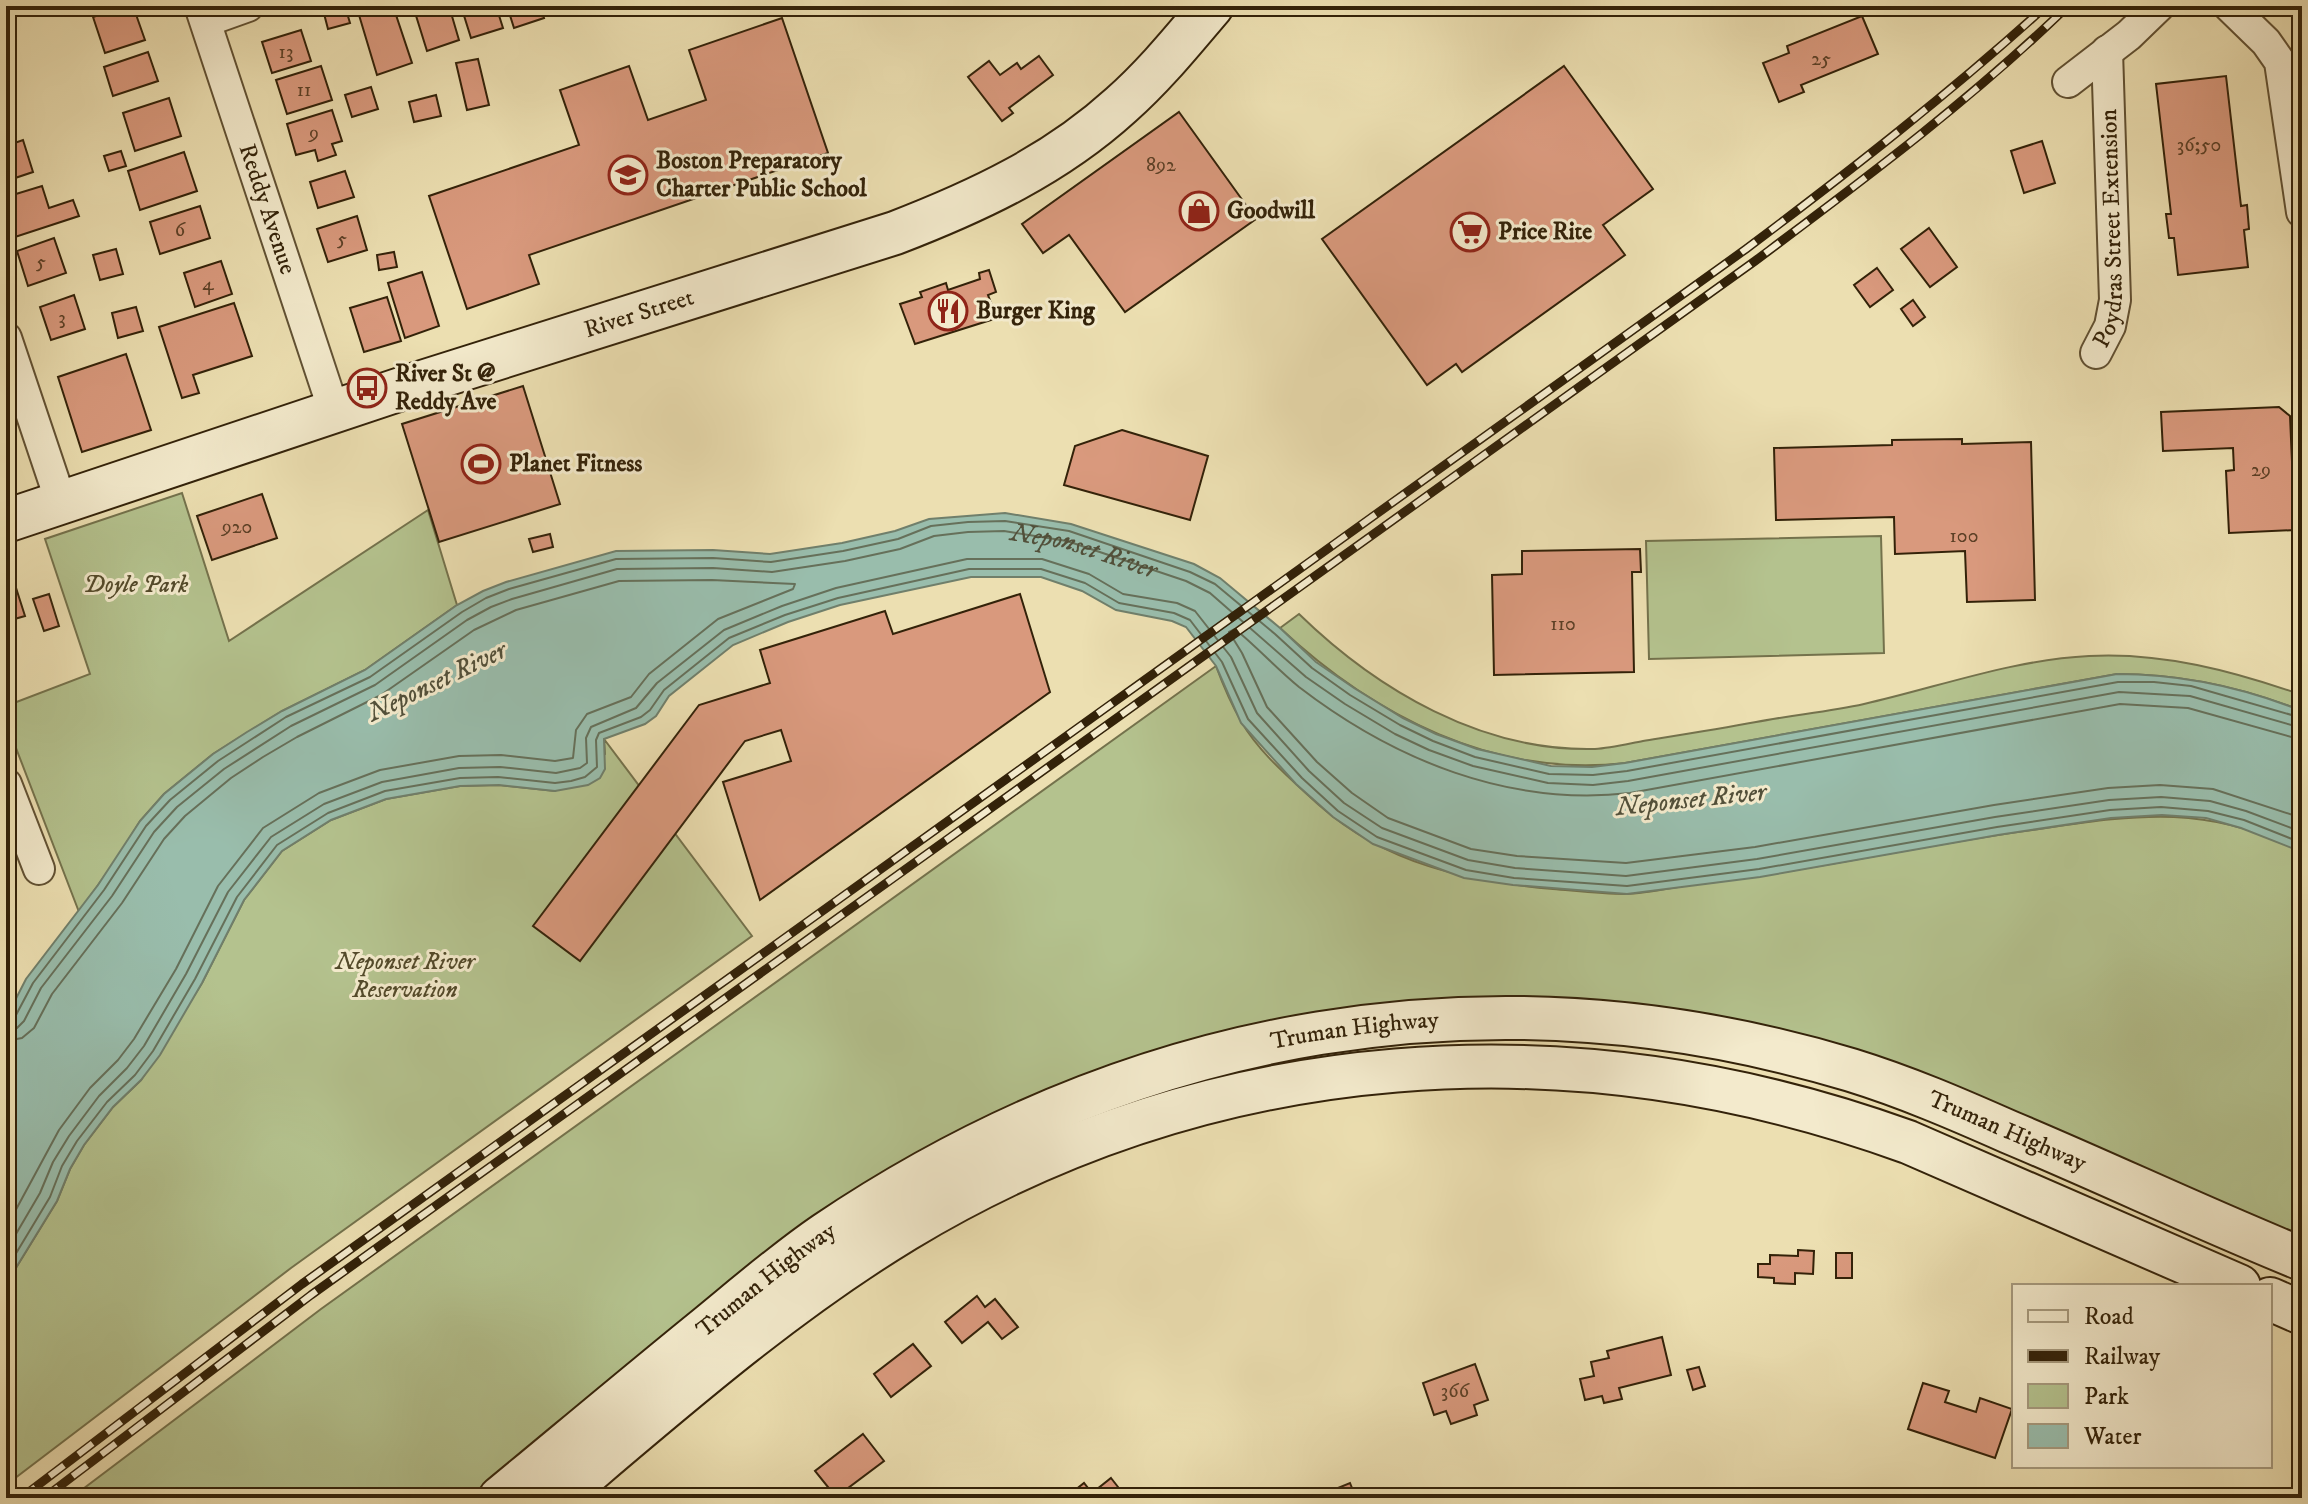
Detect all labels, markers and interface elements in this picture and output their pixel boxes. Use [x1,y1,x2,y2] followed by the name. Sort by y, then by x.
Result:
[279,40,293,65] house number: 13
[1811,47,1831,72] house number: 25
[297,78,311,103] house number: 11
[2086,108,2130,353] street label: Poydras Street Extension
[308,121,319,146] house number: 9
[2177,133,2221,158] house number: 36;50
[232,140,303,278] street label: Reddy Avenue
[656,146,868,204] place label: Boston Preparatory Charter Public School
[1146,153,1176,178] house number: 892
[607,154,649,196] school or university icon: Boston Preparatory Charter Public School
[1178,190,1220,232] shop icon: Goodwill
[1227,196,1316,226] place label: Goodwill
[1449,211,1491,253] supermarket icon: Price Rite
[1498,217,1592,247] place label: Price Rite
[175,218,186,243] house number: 6
[337,227,347,252] house number: 5
[36,250,46,275] house number: 5
[202,272,214,297] house number: 4
[580,282,698,345] street label: River Street
[927,290,969,332] restaurant icon: Burger King
[976,296,1096,326] place label: Burger King
[58,306,66,331] house number: 3
[395,359,496,417] place label: River St @ Reddy Ave
[346,367,388,409] bus stop icon: River St @ Reddy Ave
[460,443,502,485] sports icon: Planet Fitness
[509,449,642,479] place label: Planet Fitness
[2251,458,2271,483] house number: 29
[221,515,252,540] house number: 920
[1006,515,1163,587] water label: Neponset River
[1950,524,1978,549] house number: 100
[84,570,188,600] park label: Doyle Park
[1550,612,1576,637] house number: 110
[360,633,514,731] water label: Neponset River
[1612,776,1769,824] water label: Neponset River
[333,947,477,1005] park label: Neponset River Reservation
[1268,1005,1440,1057] street label: Truman Highway
[1924,1084,2092,1179] street label: Truman Highway
[690,1216,842,1344] street label: Truman Highway
[2012,1284,2272,1468] legend
[2084,1302,2134,1332] text: Road
[2084,1342,2161,1372] text: Railway
[1441,1379,1470,1404] house number: 366
[2084,1382,2129,1412] text: Park
[2083,1422,2141,1452] text: Water

